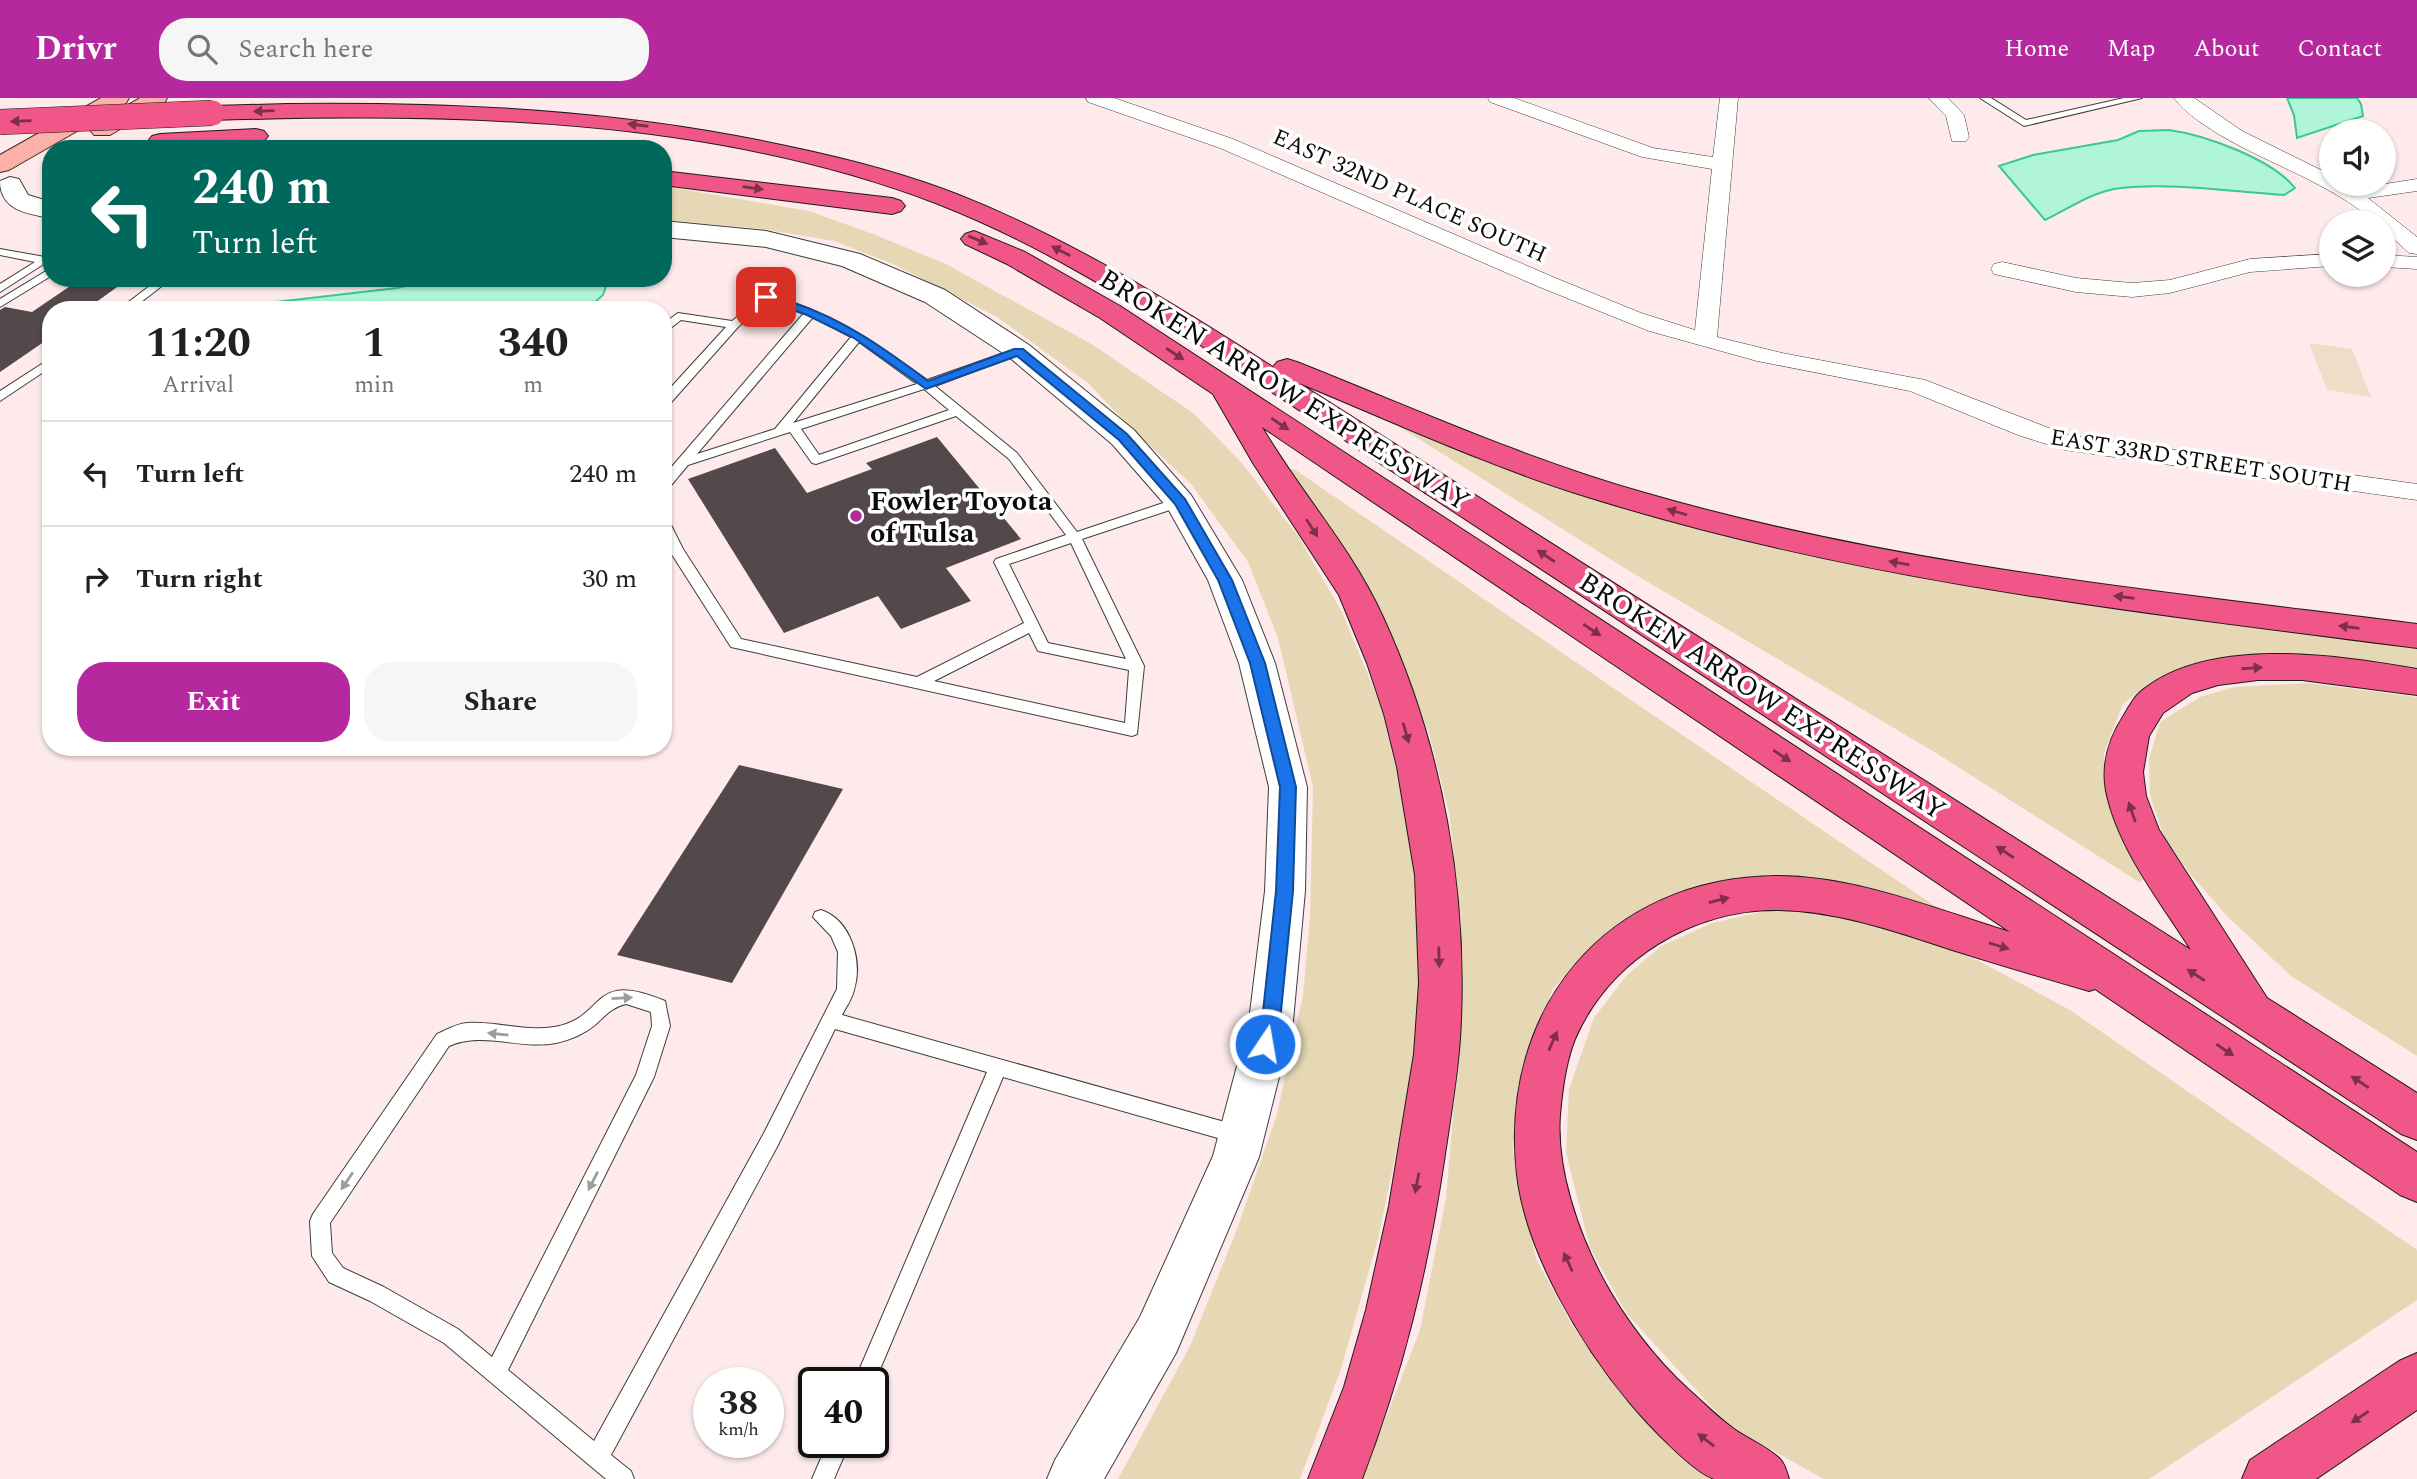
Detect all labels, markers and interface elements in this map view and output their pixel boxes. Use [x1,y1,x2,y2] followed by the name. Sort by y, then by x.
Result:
[159,18,649,81] search box
[35,24,117,74] text: Drivr
[239,29,373,69] text: Search here
[183,30,221,68] icon: search
[2004,31,2069,67] text: Home
[2107,31,2155,67] text: Map
[2193,31,2259,67] text: About
[2297,31,2382,67] text: Contact
[253,106,275,117] one-way arrow
[10,116,32,127] one-way arrow
[2319,119,2396,287] map controls
[2319,119,2396,196] button: sound
[627,120,649,131] one-way arrow
[1267,120,1552,273] street label: EAST 32ND PLACE SOUTH
[192,151,331,226] text: 240 m
[77,168,168,259] icon: left
[742,183,764,194] one-way arrow
[2319,210,2396,287] button: layers
[192,219,318,268] text: Turn left
[968,235,989,246] one-way arrow
[1051,245,1071,256] one-way arrow
[1090,258,1478,523] street label: BROKEN ARROW EXPRESSWAY
[736,267,796,327] pin
[747,278,785,316] icon: arrive
[145,312,251,375] text: 11:20
[363,312,386,375] text: 1
[498,312,569,375] text: 340
[1166,347,1184,361] one-way arrow
[162,368,234,403] text: Arrival
[354,368,395,403] text: min
[523,368,543,403] text: m
[1270,417,1290,430] one-way arrow
[2047,420,2354,503] street label: EAST 33RD STREET SOUTH
[136,454,244,494] text: Turn left
[569,454,637,494] text: 240 m
[77,455,115,493] icon: left
[870,480,1053,555] place label: Fowler Toyota of Tulsa
[1666,506,1688,517] one-way arrow
[848,508,864,524] marker: Fowler Toyota of Tulsa
[1306,518,1319,537] one-way arrow
[1536,549,1556,562] one-way arrow
[1888,558,1910,569] one-way arrow
[136,559,263,599] text: Turn right
[582,559,637,599] text: 30 m
[77,560,115,598] icon: right
[1570,561,1954,831] street label: BROKEN ARROW EXPRESSWAY
[2113,591,2135,602] one-way arrow
[2338,621,2360,632] one-way arrow
[1582,624,1602,637] one-way arrow
[77,662,350,742] button: Exit
[364,662,637,742] button: Share
[2242,663,2264,674] one-way arrow
[1402,723,1412,744] one-way arrow
[1772,749,1791,762] one-way arrow
[2126,801,2137,822] one-way arrow
[1995,845,2015,858] one-way arrow
[1708,894,1730,905] one-way arrow
[1989,942,2010,952] one-way arrow
[1433,947,1445,969] one-way arrow
[2187,968,2205,982] one-way arrow
[611,993,633,1004] one-way arrow
[1228,1007,1302,1081] position arrow
[487,1029,509,1040] one-way arrow
[1548,1031,1559,1052] one-way arrow
[2215,1044,2235,1057] one-way arrow
[2351,1075,2369,1089] one-way arrow
[588,1171,599,1191] one-way arrow
[340,1172,354,1190] one-way arrow
[1411,1172,1422,1194] one-way arrow
[1562,1252,1574,1272] one-way arrow
[798,1367,889,1458] speed limit sign: 40
[719,1377,758,1430] text: 38
[2351,1410,2370,1423] one-way arrow
[718,1416,759,1443] text: km/h
[1698,1432,1716,1447] one-way arrow

